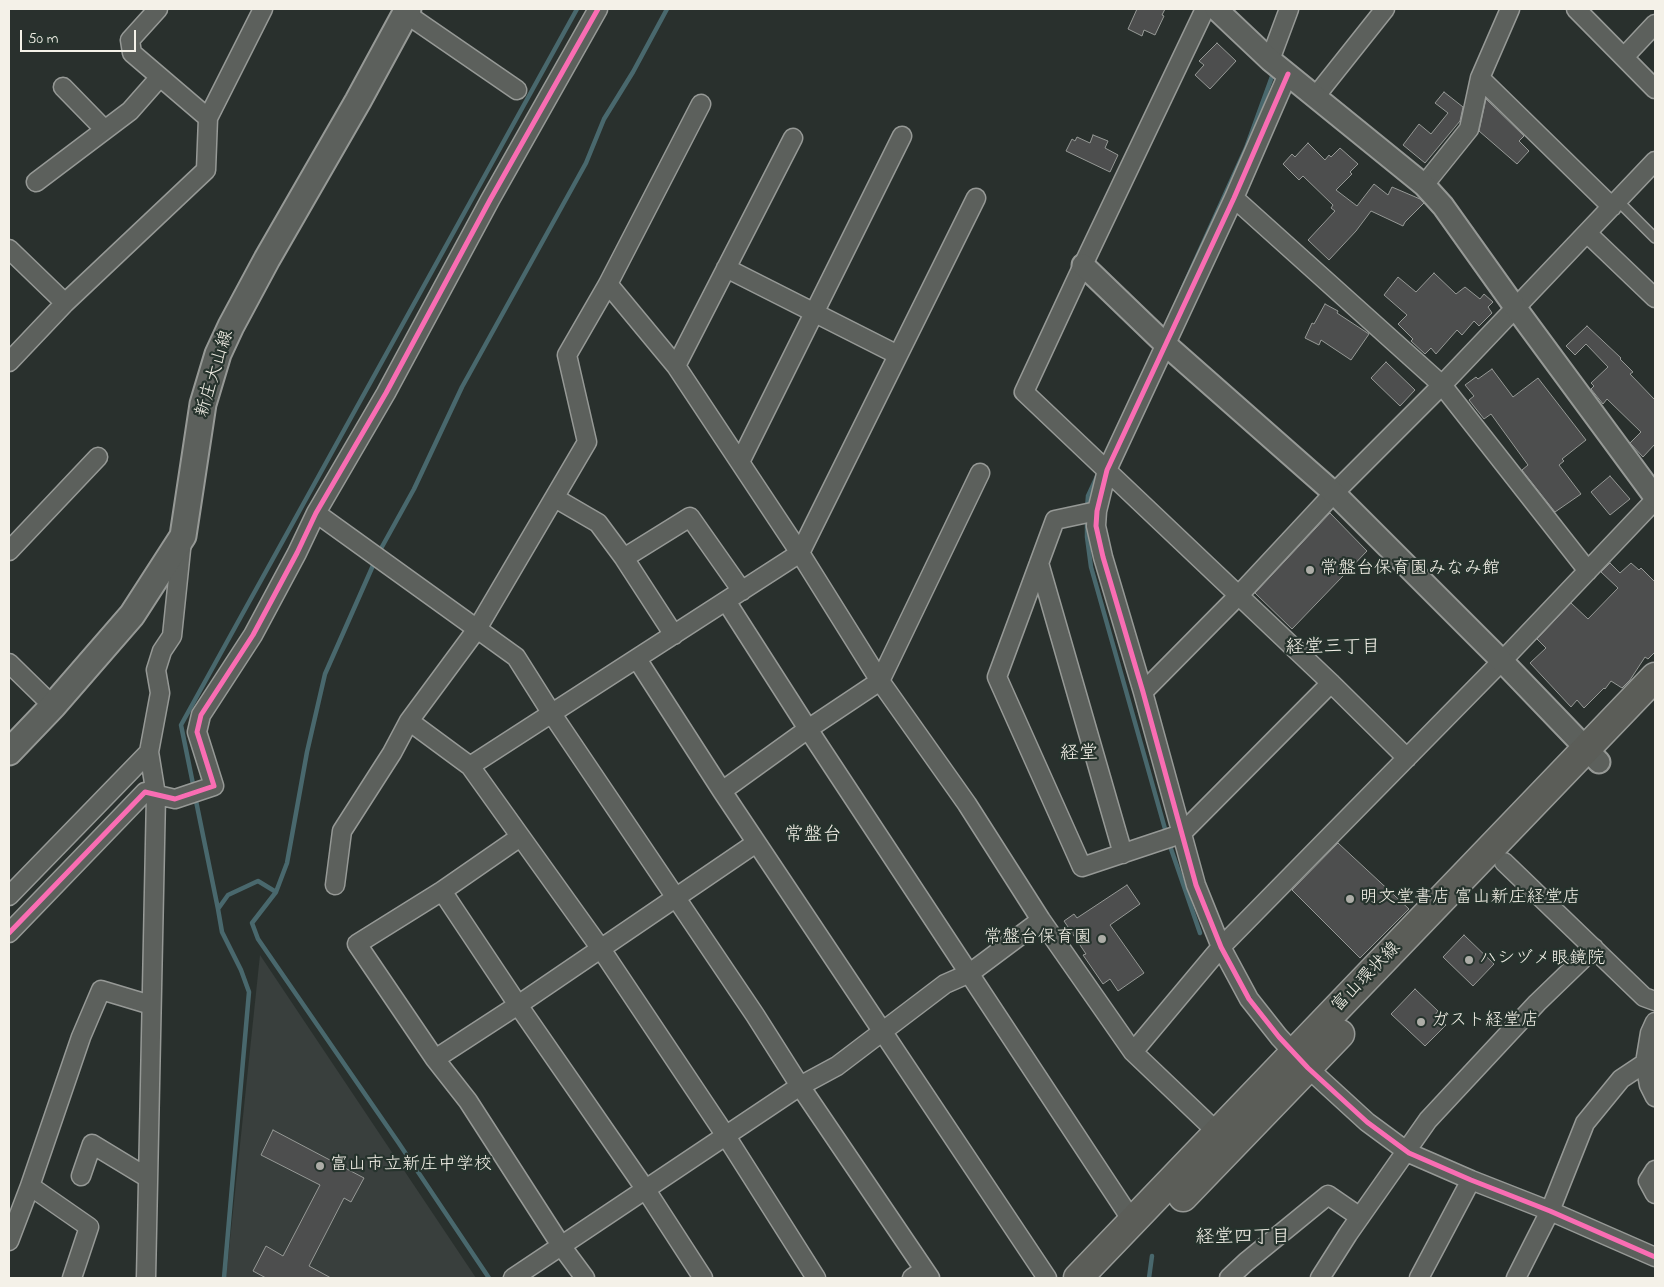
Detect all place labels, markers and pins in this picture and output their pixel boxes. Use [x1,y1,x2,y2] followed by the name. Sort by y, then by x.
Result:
[1320,559,1500,581] place label: 常盤台保育園みなみ館
[1304,564,1316,576] marker: 常盤台保育園みなみ館
[1360,888,1580,910] place label: 明文堂書店 富山新庄経堂店
[1344,893,1356,905] marker: 明文堂書店 富山新庄経堂店
[984,928,1092,950] place label: 常盤台保育園
[1096,933,1108,945] marker: 常盤台保育園
[1479,949,1605,971] place label: ハシヅメ眼鏡院
[1463,954,1475,966] marker: ハシヅメ眼鏡院
[1431,1011,1539,1033] place label: ガスト経堂店
[1415,1016,1427,1028] marker: ガスト経堂店
[330,1155,492,1177] place label: 富山市立新庄中学校
[314,1160,326,1172] marker: 富山市立新庄中学校

